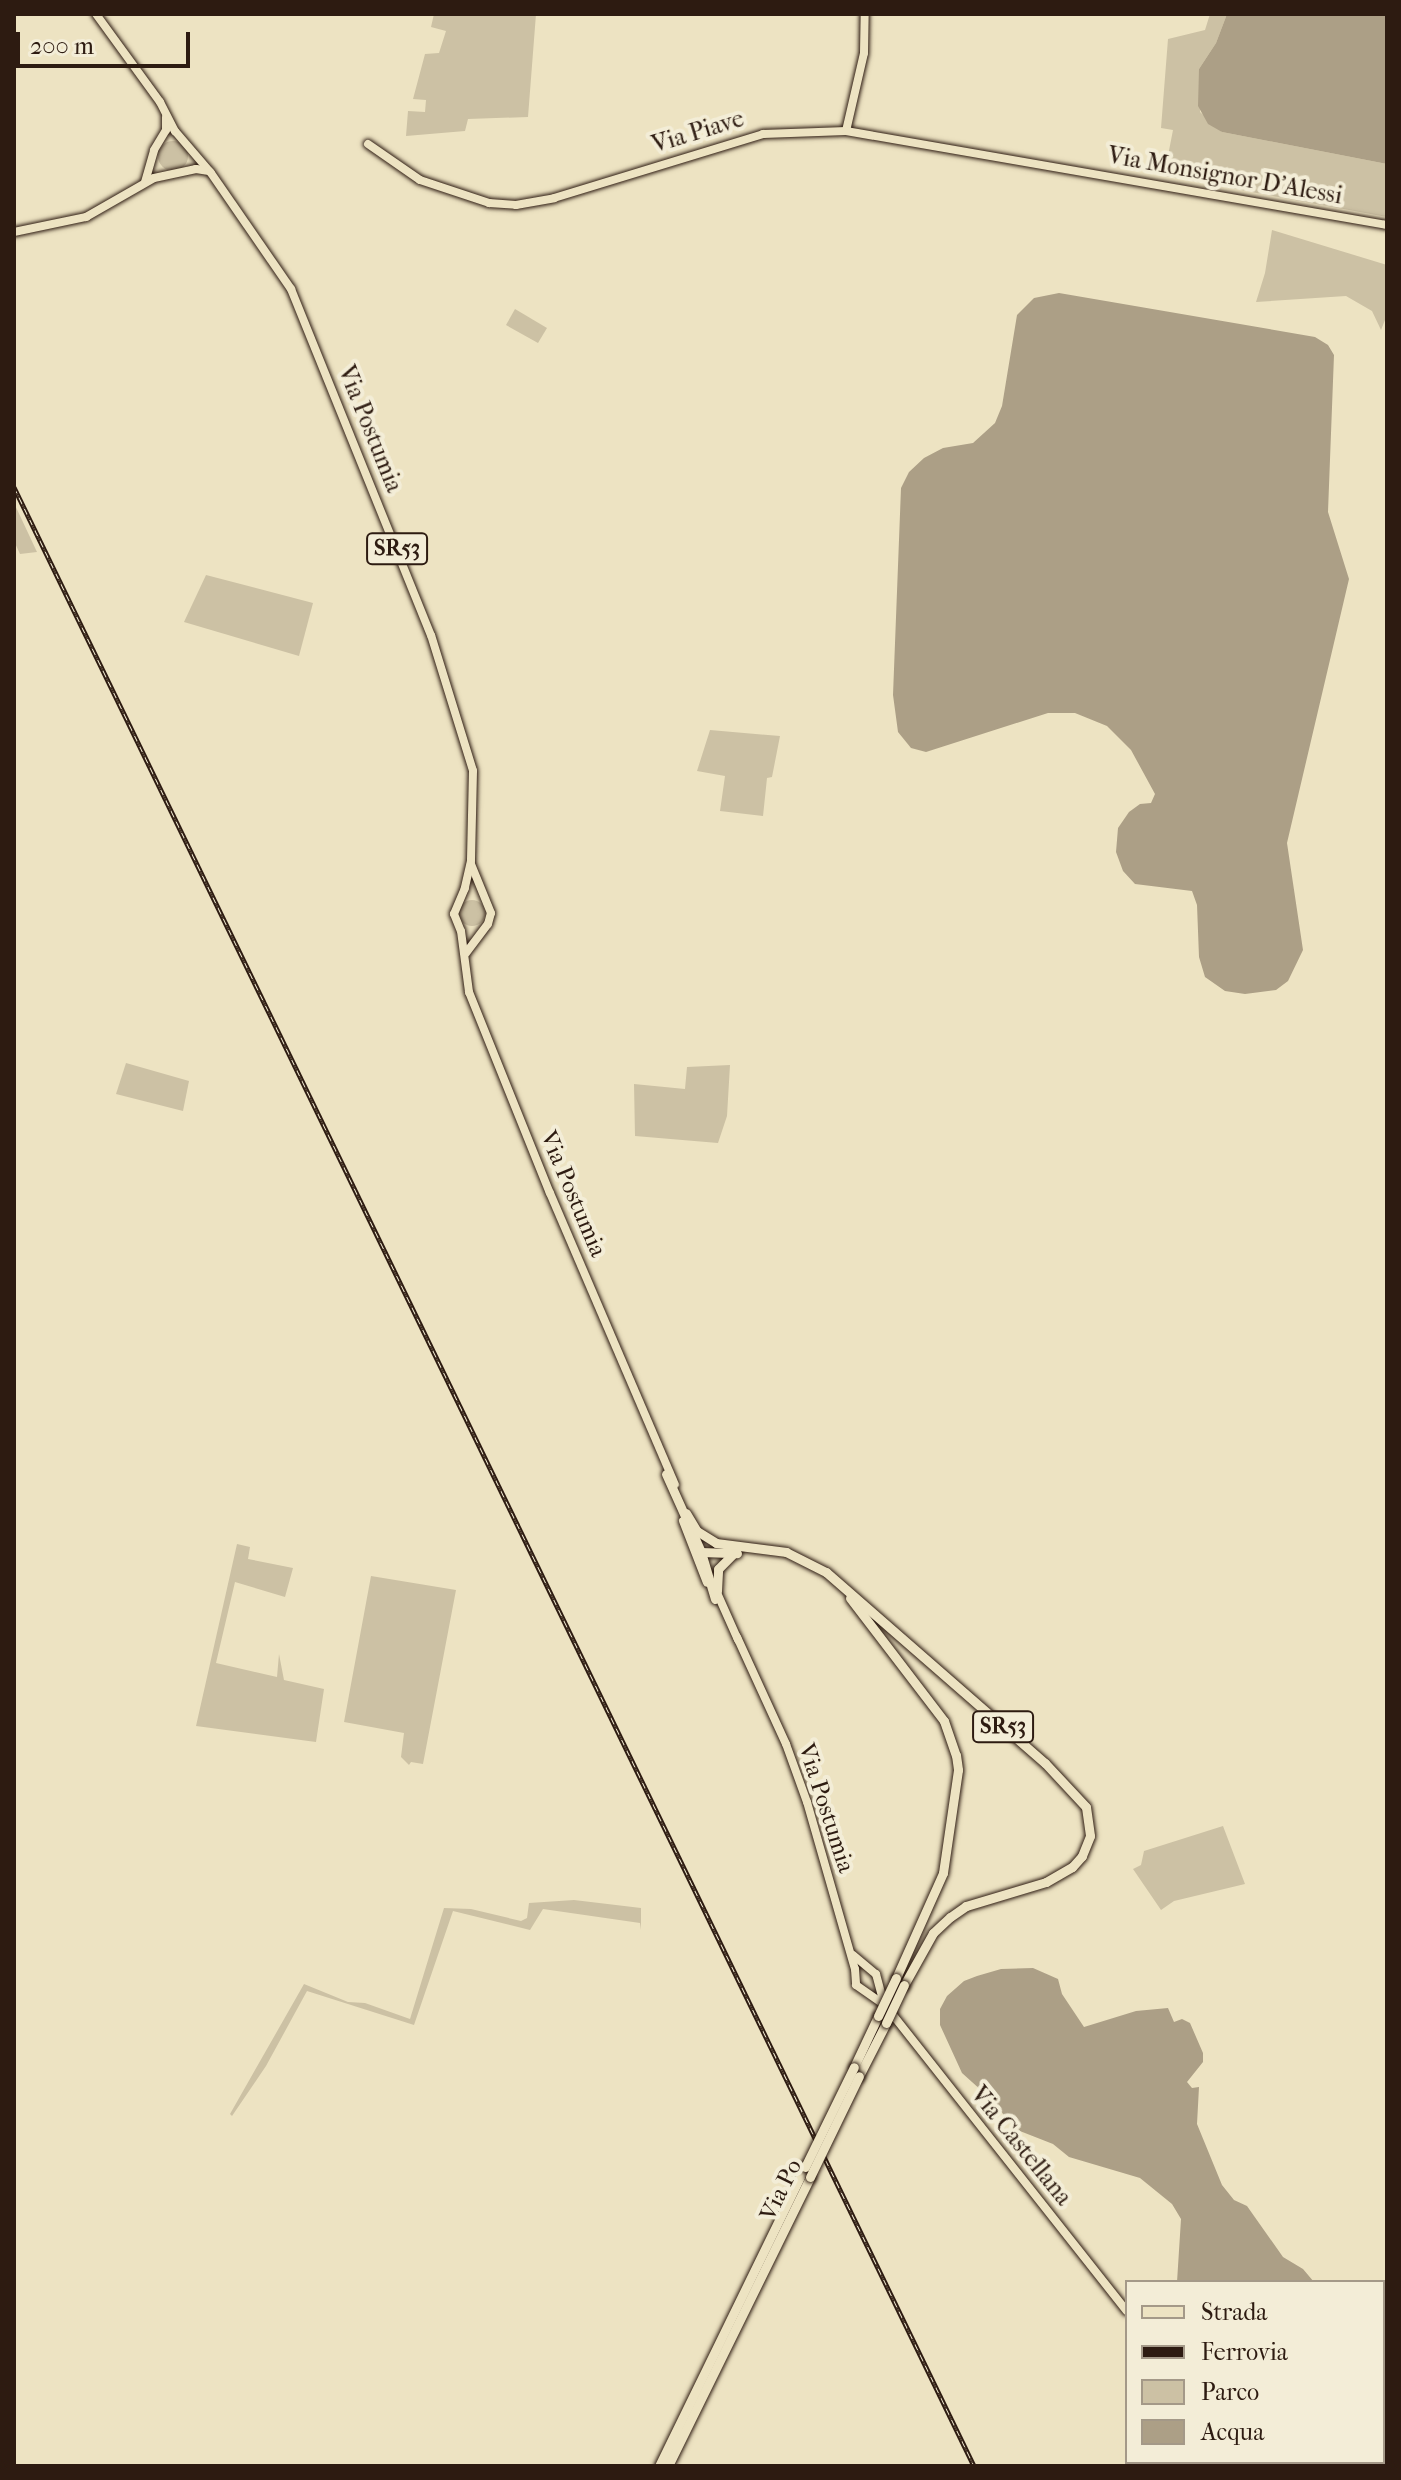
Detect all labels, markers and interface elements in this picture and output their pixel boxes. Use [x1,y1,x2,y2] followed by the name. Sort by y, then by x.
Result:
[20,16,194,66] scale bar
[30,32,94,60] text: 200 m
[649,104,747,160] street label: Via Piave
[1106,141,1344,211] street label: Via Monsignor D'Alessi
[332,361,408,497] street label: Via Postumia
[365,531,429,567] road number: SR53
[534,1127,612,1261] street label: Via Postumia
[971,1709,1035,1745] road number: SR53
[792,1740,860,1876] street label: Via Postumia
[964,2081,1078,2211] street label: Via Castellana
[754,2154,808,2226] street label: Via Po
[1125,2280,1385,2464] legend
[1201,2298,1267,2326] text: Strada
[1201,2338,1288,2366] text: Ferrovia
[1201,2378,1259,2406] text: Parco
[1201,2418,1264,2446] text: Acqua

